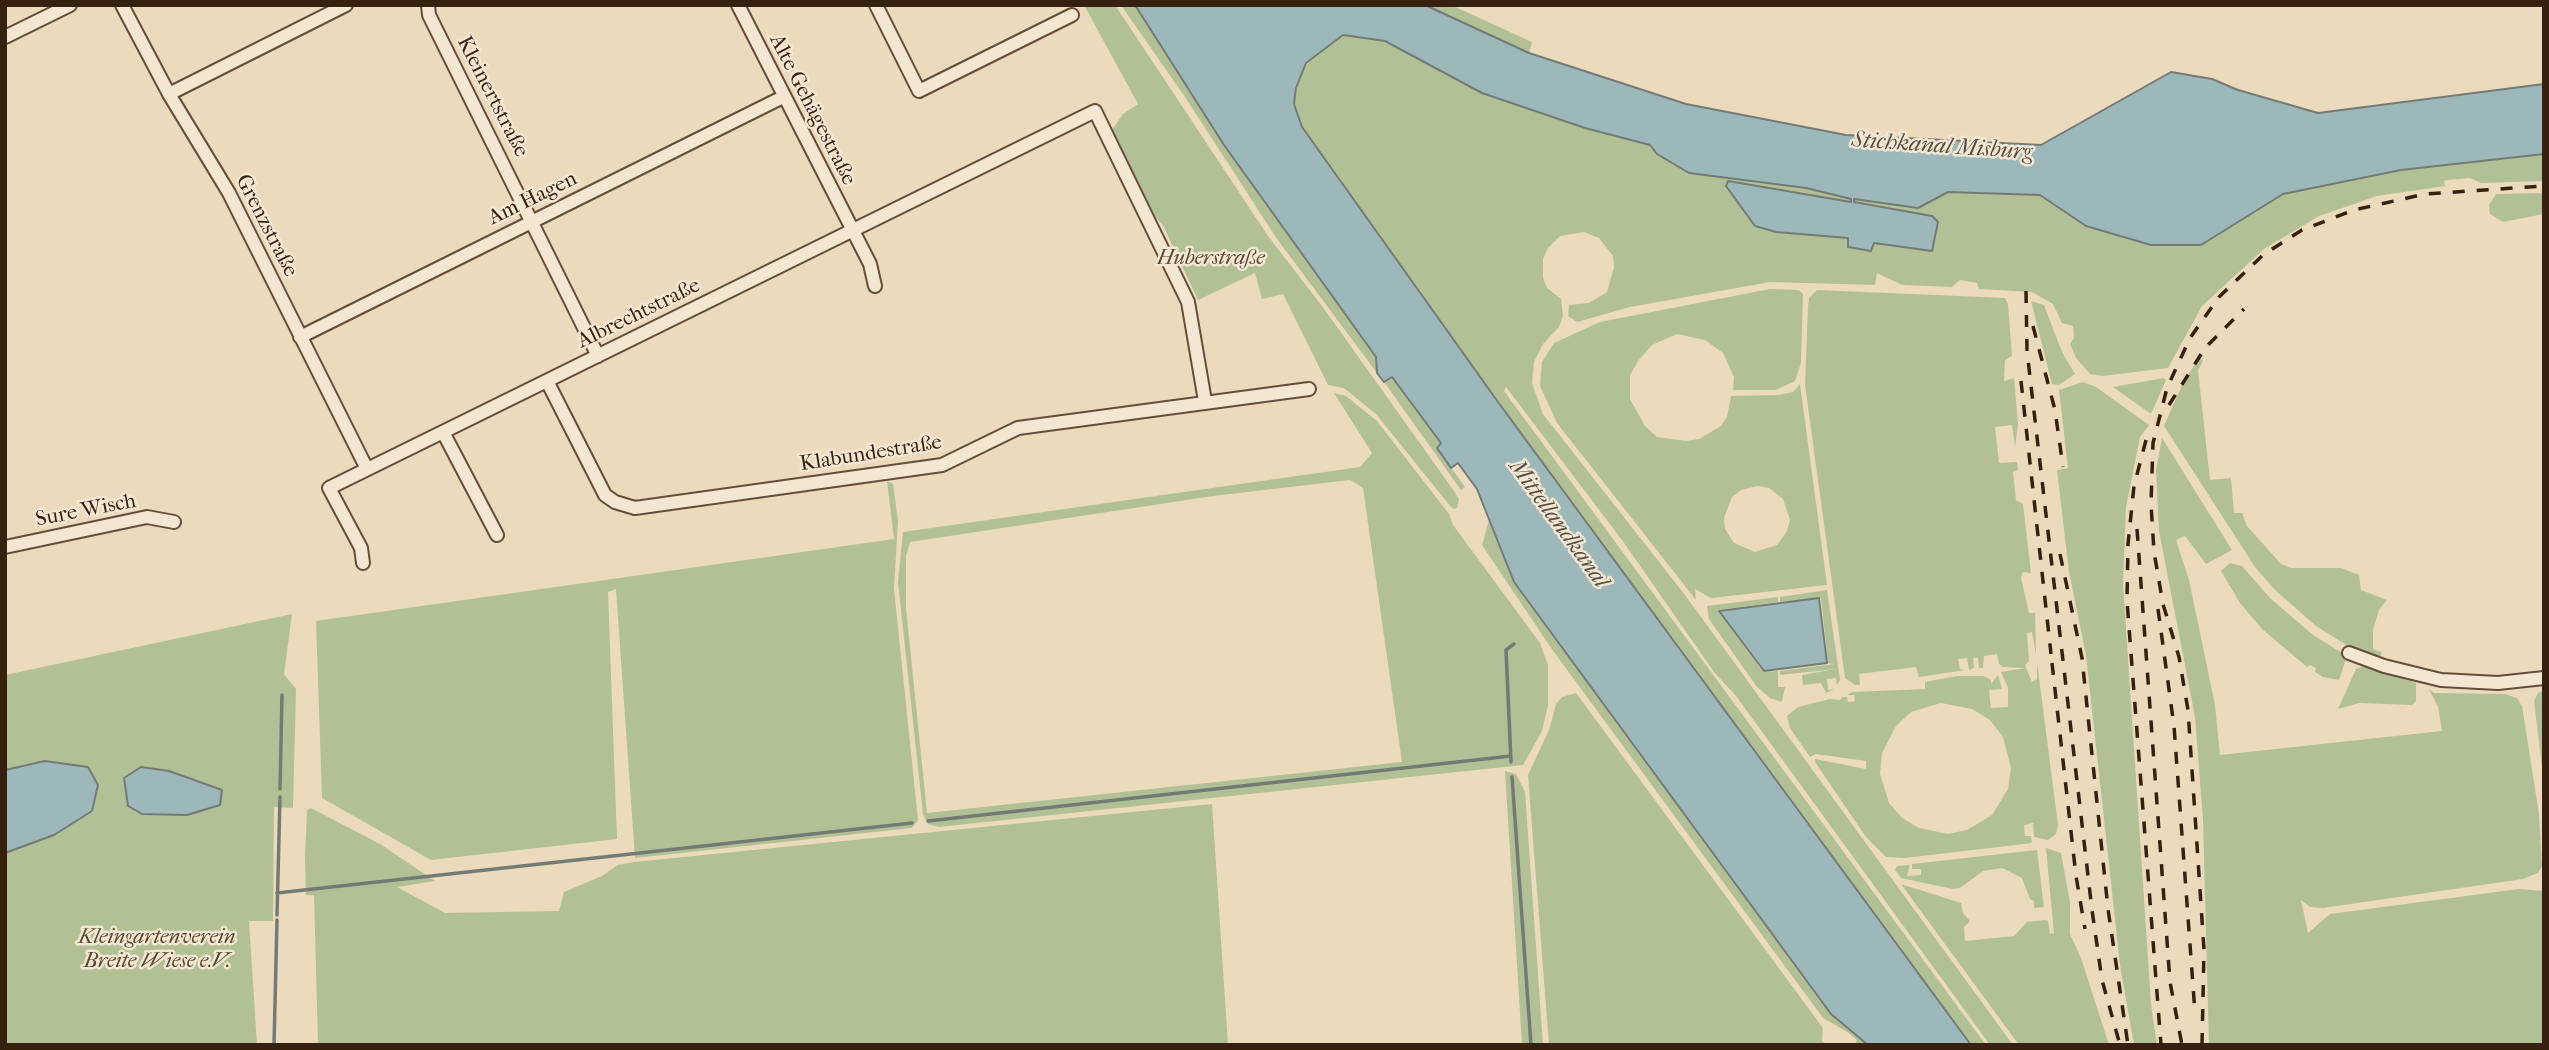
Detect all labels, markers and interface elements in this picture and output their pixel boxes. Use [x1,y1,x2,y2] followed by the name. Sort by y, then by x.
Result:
[763,30,861,190] street label: Alte Gehägestraße
[451,32,533,162] street label: Kleinertstraße
[1851,127,2033,167] water label: Stichkanal Misburg
[484,167,582,231] street label: Am Hagen
[230,171,302,281] street label: Grenzstraße
[1157,246,1265,272] park label: Huberstraße
[574,273,704,355] street label: Albrechtstraße
[798,430,944,478] street label: Klabundestraße
[1502,454,1614,594] water label: Mittellandkanal
[34,489,138,533] street label: Sure Wisch
[78,925,236,975] park label: Kleingartenverein Breite Wiese e.V.

